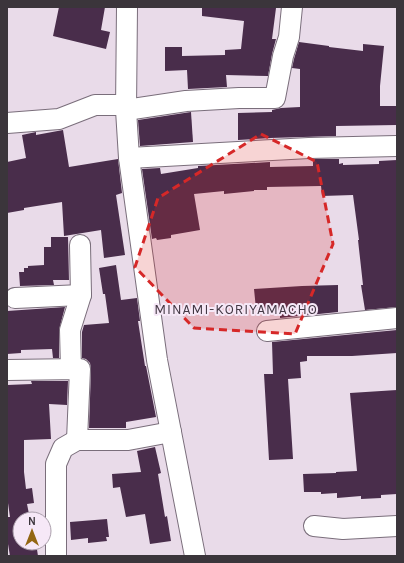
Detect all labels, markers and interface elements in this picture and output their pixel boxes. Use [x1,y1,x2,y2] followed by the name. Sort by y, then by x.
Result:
[154,301,318,318] district label: MINAMI-KORIYAMACHO
[12,511,52,551] north arrow
[28,515,36,528] text: N

